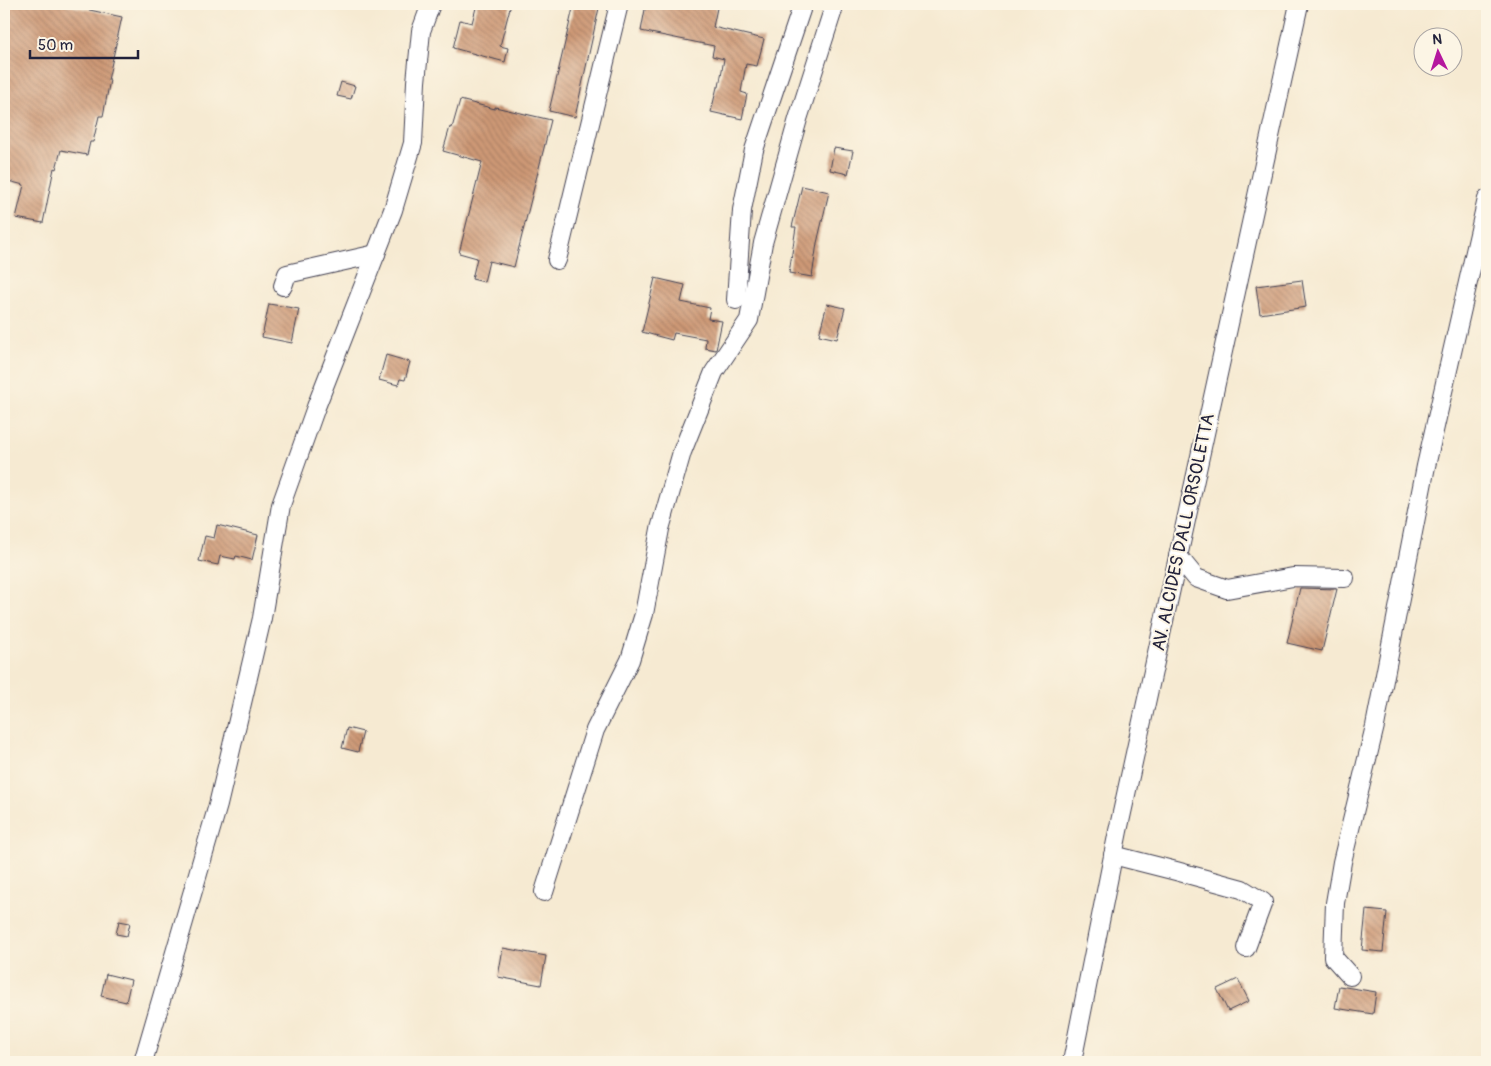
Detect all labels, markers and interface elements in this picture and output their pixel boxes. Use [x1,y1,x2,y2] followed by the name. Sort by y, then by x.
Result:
[30,28,138,60] scale bar
[1414,28,1464,78] north arrow
[1432,31,1442,48] text: N
[38,36,73,55] text: 50 m
[1147,411,1220,653] street label: AV. ALCIDES DALL ORSOLETTA

